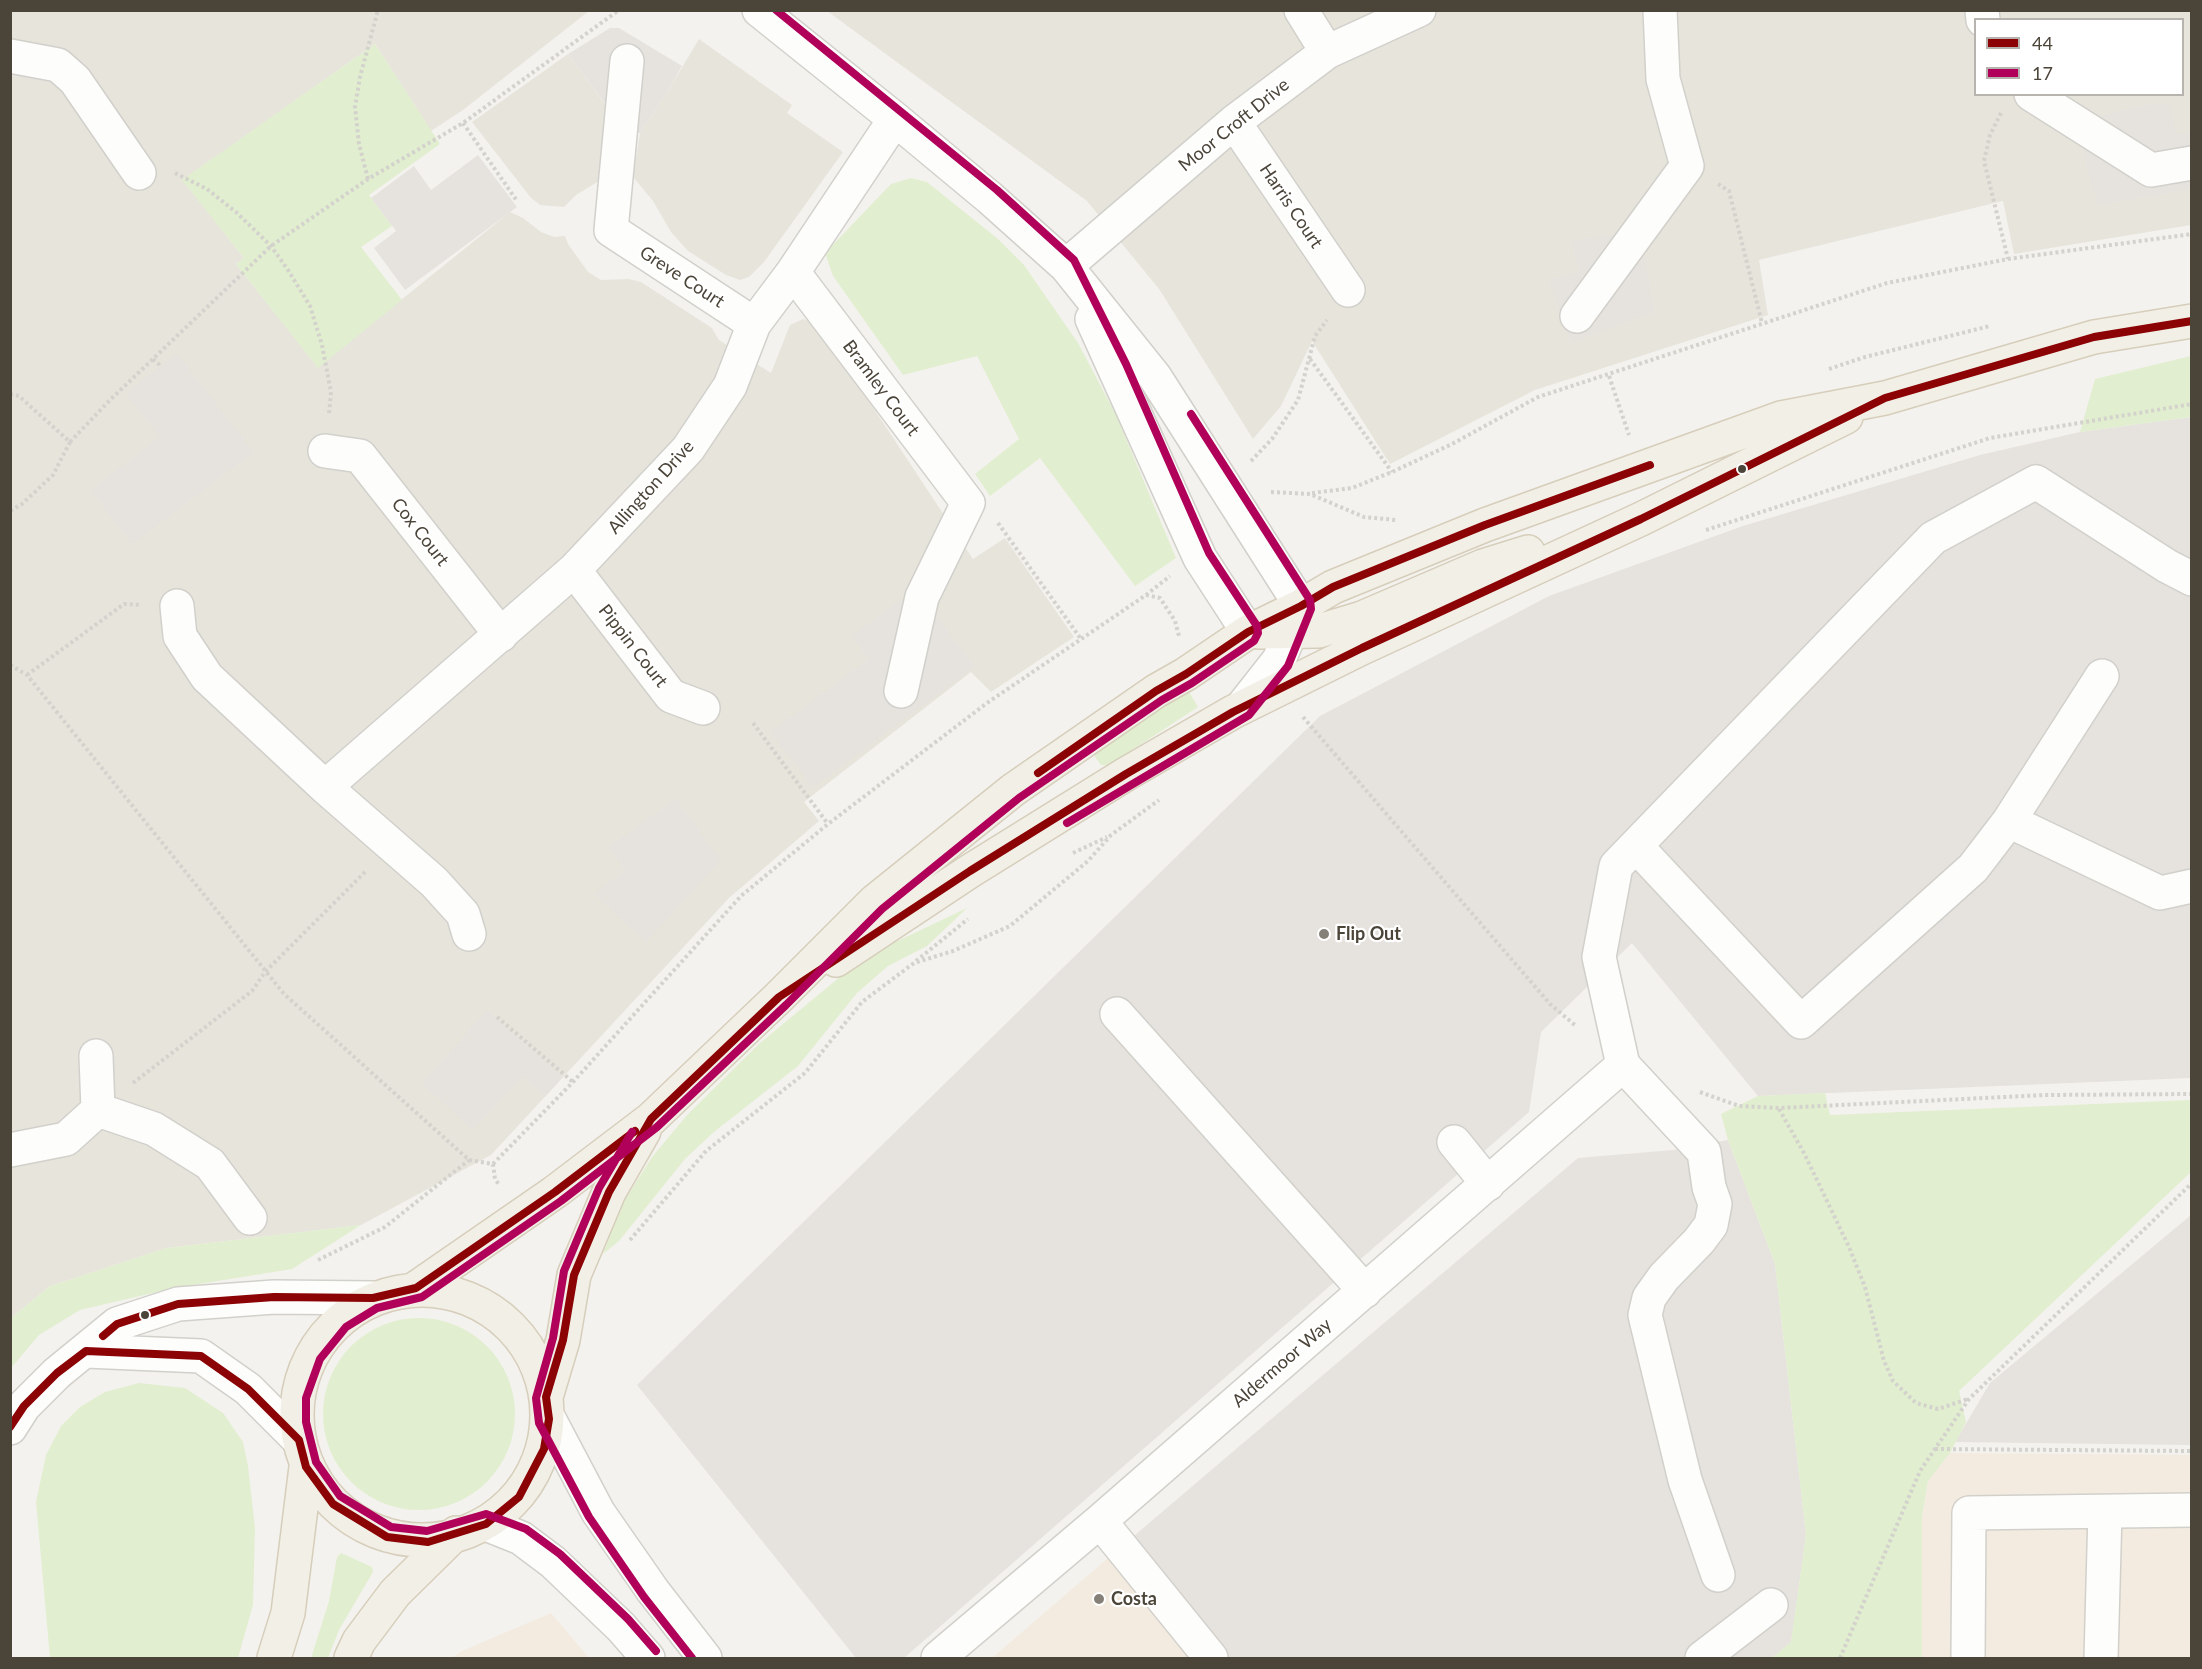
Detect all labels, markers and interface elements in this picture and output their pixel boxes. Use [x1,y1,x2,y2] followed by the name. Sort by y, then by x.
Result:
[1974,18,2184,96] legend
[2032,32,2053,54] text: 44
[2032,62,2053,84] text: 17
[1174,74,1294,176] street label: Moor Croft Drive
[1255,160,1327,252] street label: Harris Court
[636,242,728,312] street label: Greve Court
[838,336,924,440] street label: Bramley Court
[603,436,699,538] street label: Allington Drive
[1736,463,1748,475] unlabelled marker
[387,494,453,570] street label: Cox Court
[594,600,672,692] street label: Pippin Court
[1336,923,1401,945] place label: Flip Out
[1317,927,1331,941] marker: Flip Out
[139,1309,151,1321] unlabelled marker
[1228,1314,1336,1412] street label: Aldermoor Way
[1111,1588,1157,1610] place label: Costa
[1092,1592,1106,1606] marker: Costa

